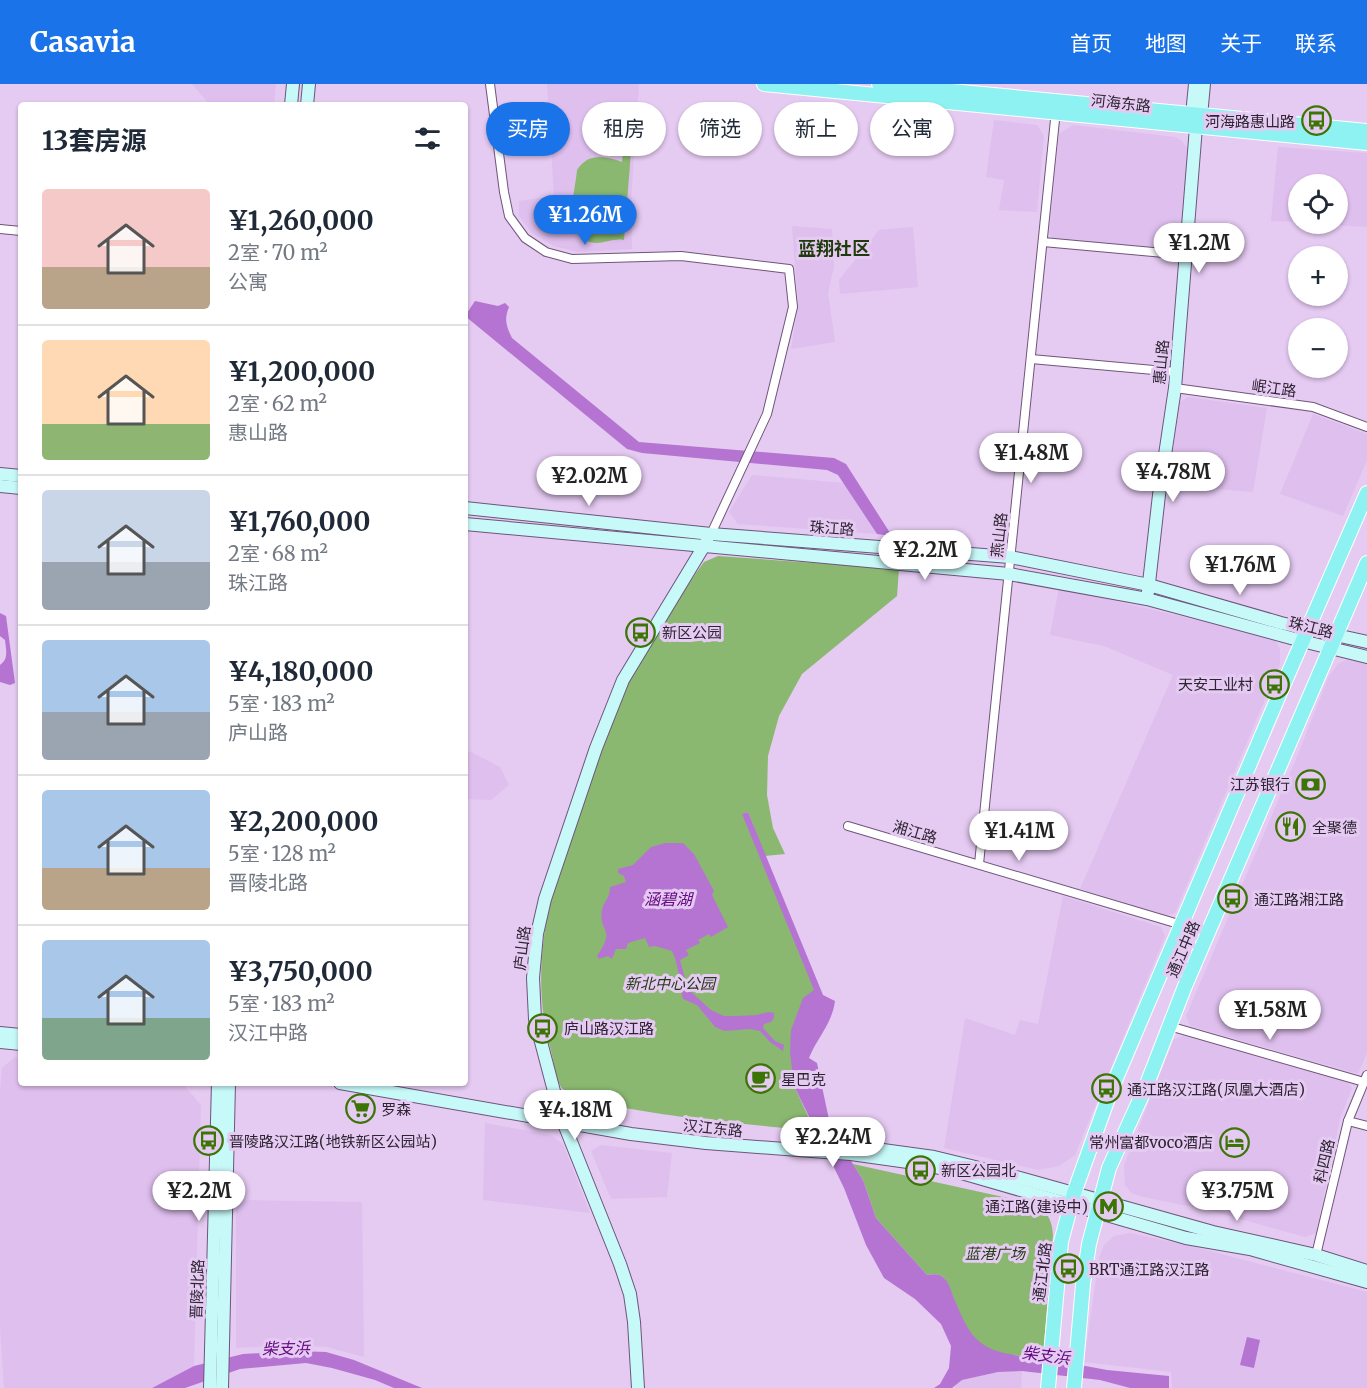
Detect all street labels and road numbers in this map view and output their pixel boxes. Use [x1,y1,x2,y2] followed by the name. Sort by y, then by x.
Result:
[1090,90,1152,116] street label: 河海东路
[1150,339,1172,385] street label: 惠山路
[1250,375,1298,401] street label: 岷江路
[987,512,1011,558] street label: 燕山路
[809,517,855,539] street label: 珠江路
[1287,612,1335,642] street label: 珠江路
[891,817,939,847] street label: 湘江路
[1163,918,1203,980] street label: 通江中路
[510,925,534,971] street label: 庐山路
[682,1115,744,1141] street label: 汉江东路
[1310,1137,1338,1185] street label: 科四路
[1029,1241,1055,1303] street label: 通江北路
[186,1259,208,1319] street label: 晋陵北路

